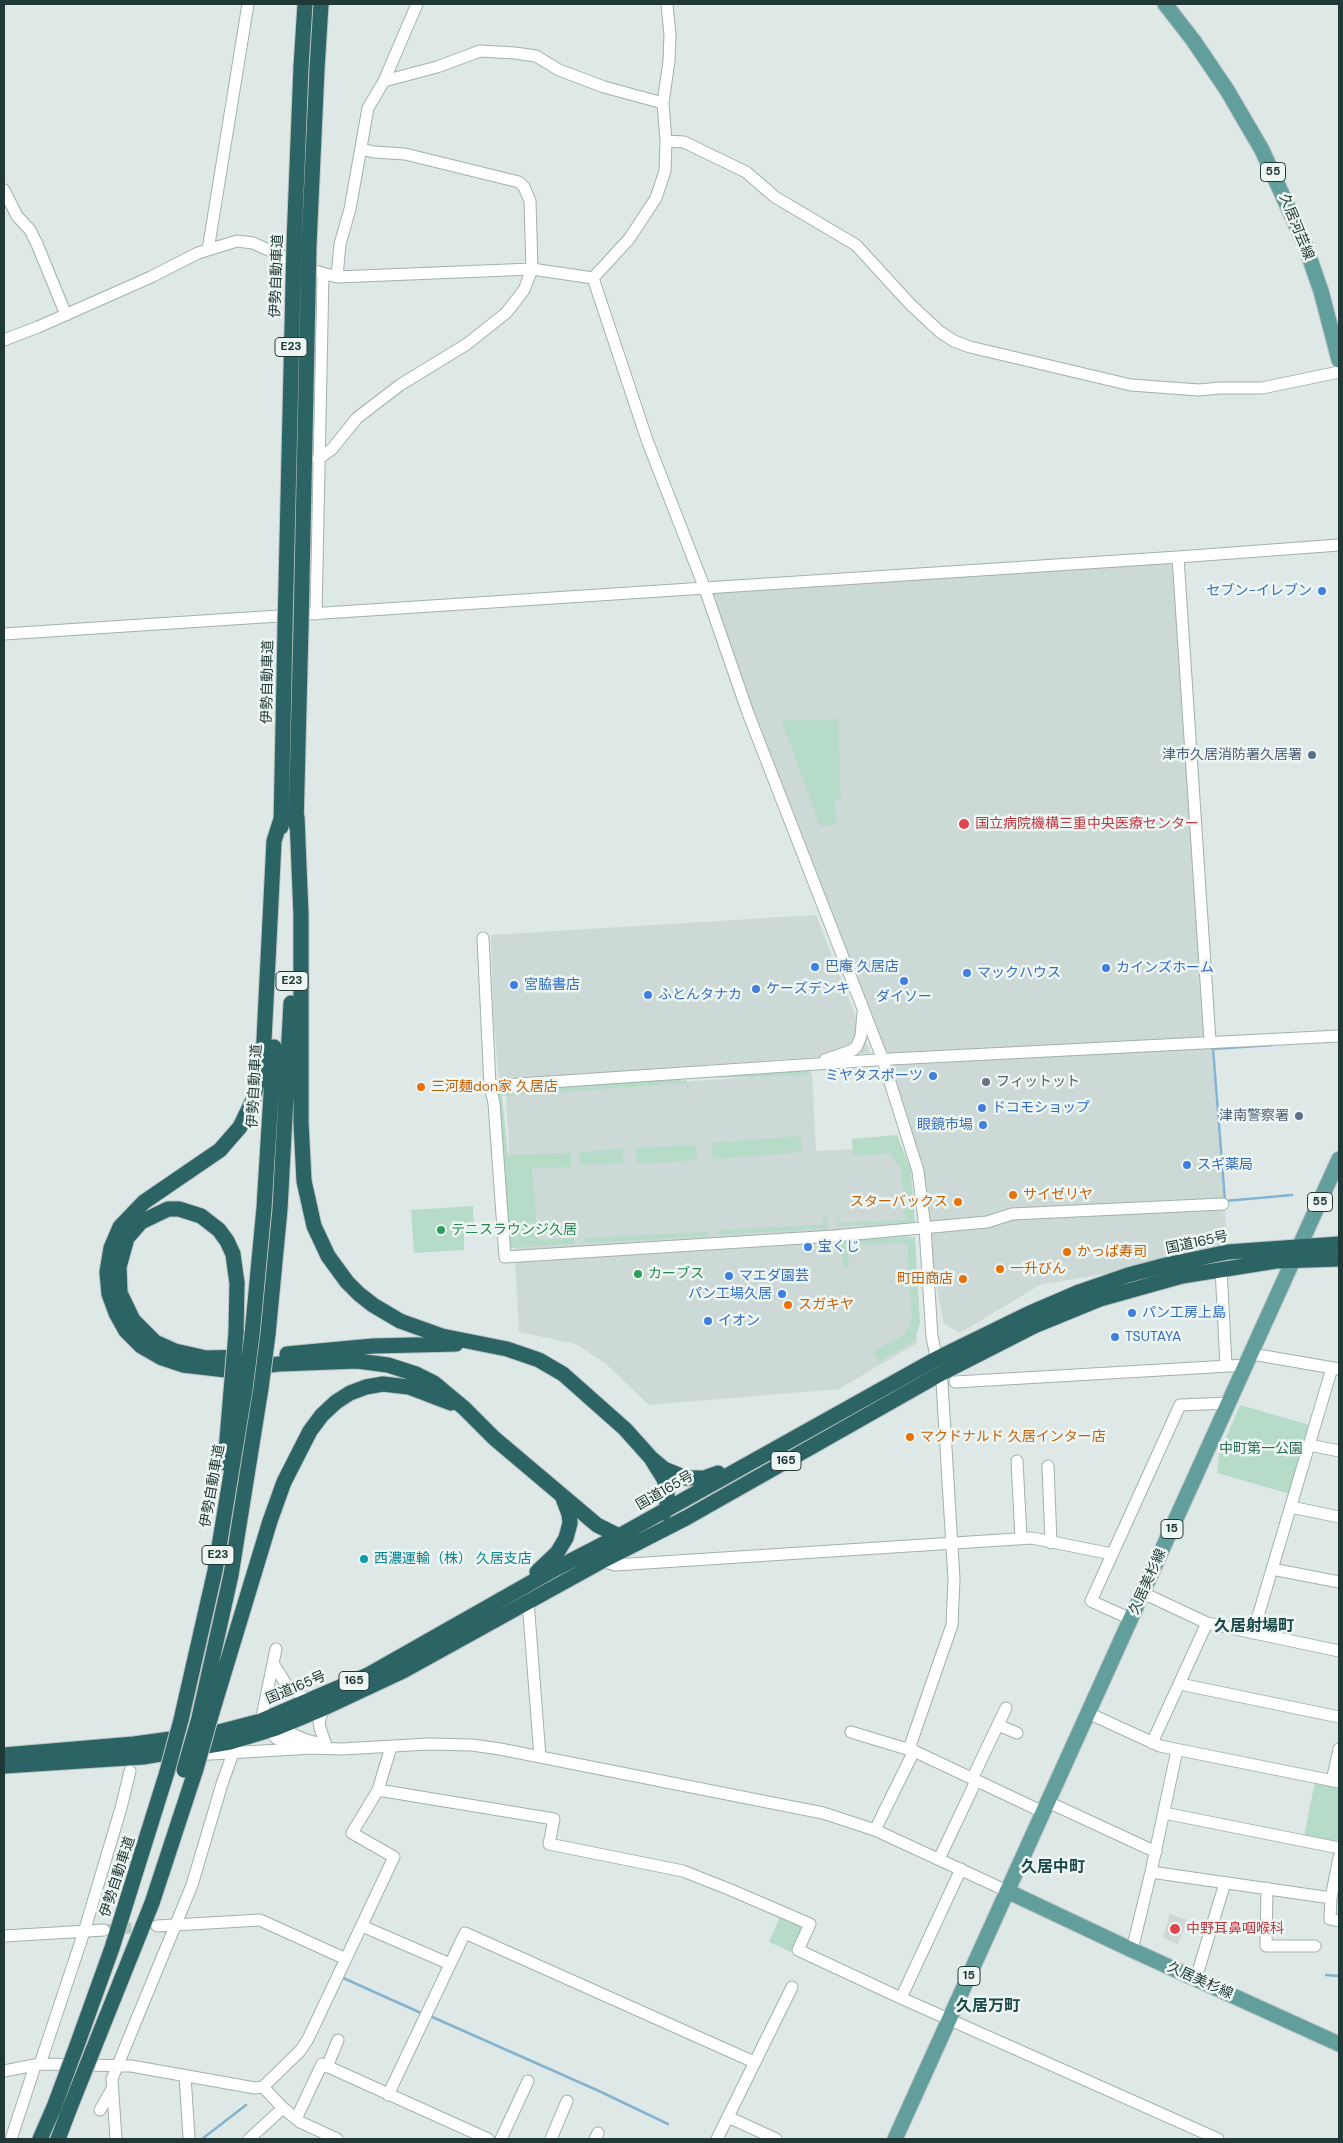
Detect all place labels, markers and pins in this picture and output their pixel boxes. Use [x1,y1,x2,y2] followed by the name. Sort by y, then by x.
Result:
[1206,583,1312,599] place label: セブン-イレブン
[1316,585,1328,597] marker: セブン-イレブン
[1162,747,1302,763] place label: 津市久居消防署久居署
[1306,749,1318,761] marker: 津市久居消防署久居署
[975,816,1199,832] place label: 国立病院機構三重中央医療センター
[957,817,971,831] marker: 国立病院機構三重中央医療センター
[825,959,899,975] place label: 巴庵 久居店
[1116,960,1214,976] place label: カインズホーム
[809,961,821,973] marker: 巴庵 久居店
[1100,962,1112,974] marker: カインズホーム
[977,965,1061,981] place label: マックハウス
[961,967,973,979] marker: マックハウス
[898,975,910,987] marker: ダイソー
[524,977,580,993] place label: 宮脇書店
[508,979,520,991] marker: 宮脇書店
[766,981,850,997] place label: ケーズデンキ
[750,983,762,995] marker: ケーズデンキ
[658,987,742,1003] place label: ふとんタナカ
[642,989,654,1001] marker: ふとんタナカ
[876,989,932,1005] place label: ダイソー
[825,1068,923,1084] place label: ミヤタスポーツ
[927,1070,939,1082] marker: ミヤタスポーツ
[996,1074,1080,1090] place label: フィットット
[980,1076,992,1088] marker: フィットット
[431,1079,558,1095] place label: 三河麺don家 久居店
[415,1081,427,1093] marker: 三河麺don家 久居店
[992,1100,1090,1116] place label: ドコモショップ
[976,1102,988,1114] marker: ドコモショップ
[1219,1108,1289,1124] place label: 津南警察署
[1293,1110,1305,1122] marker: 津南警察署
[917,1117,973,1133] place label: 眼鏡市場
[977,1119,989,1131] marker: 眼鏡市場
[1197,1157,1253,1173] place label: スギ薬局
[1181,1159,1193,1171] marker: スギ薬局
[1023,1187,1093,1203] place label: サイゼリヤ
[1007,1189,1019,1201] marker: サイゼリヤ
[850,1194,948,1210] place label: スターバックス
[952,1196,964,1208] marker: スターバックス
[451,1222,577,1238] place label: テニスラウンジ久居
[435,1224,447,1236] marker: テニスラウンジ久居
[818,1239,860,1255] place label: 宝くじ
[802,1241,814,1253] marker: 宝くじ
[1077,1244,1147,1260] place label: かっぱ寿司
[1061,1246,1073,1258] marker: かっぱ寿司
[1010,1261,1066,1277] place label: 一升びん
[994,1263,1006,1275] marker: 一升びん
[648,1266,704,1282] place label: カーブス
[632,1268,644,1280] marker: カーブス
[739,1268,809,1284] place label: マエダ園芸
[723,1270,735,1282] marker: マエダ園芸
[897,1271,953,1287] place label: 町田商店
[957,1273,969,1285] marker: 町田商店
[688,1286,772,1302] place label: パン工場久居
[776,1288,788,1300] marker: パン工場久居
[798,1297,854,1313] place label: スガキヤ
[782,1299,794,1311] marker: スガキヤ
[1142,1305,1226,1321] place label: パン工房上島
[1126,1307,1138,1319] marker: パン工房上島
[718,1313,760,1329] place label: イオン
[702,1315,714,1327] marker: イオン
[1125,1329,1181,1345] place label: TSUTAYA
[1109,1331,1121,1343] marker: TSUTAYA
[920,1429,1106,1445] place label: マクドナルド 久居インター店
[904,1431,916,1443] marker: マクドナルド 久居インター店
[374,1551,532,1567] place label: 西濃運輸（株） 久居支店
[358,1553,370,1565] marker: 西濃運輸（株） 久居支店
[1186,1921,1284,1937] place label: 中野耳鼻咽喉科
[1168,1922,1182,1936] marker: 中野耳鼻咽喉科

